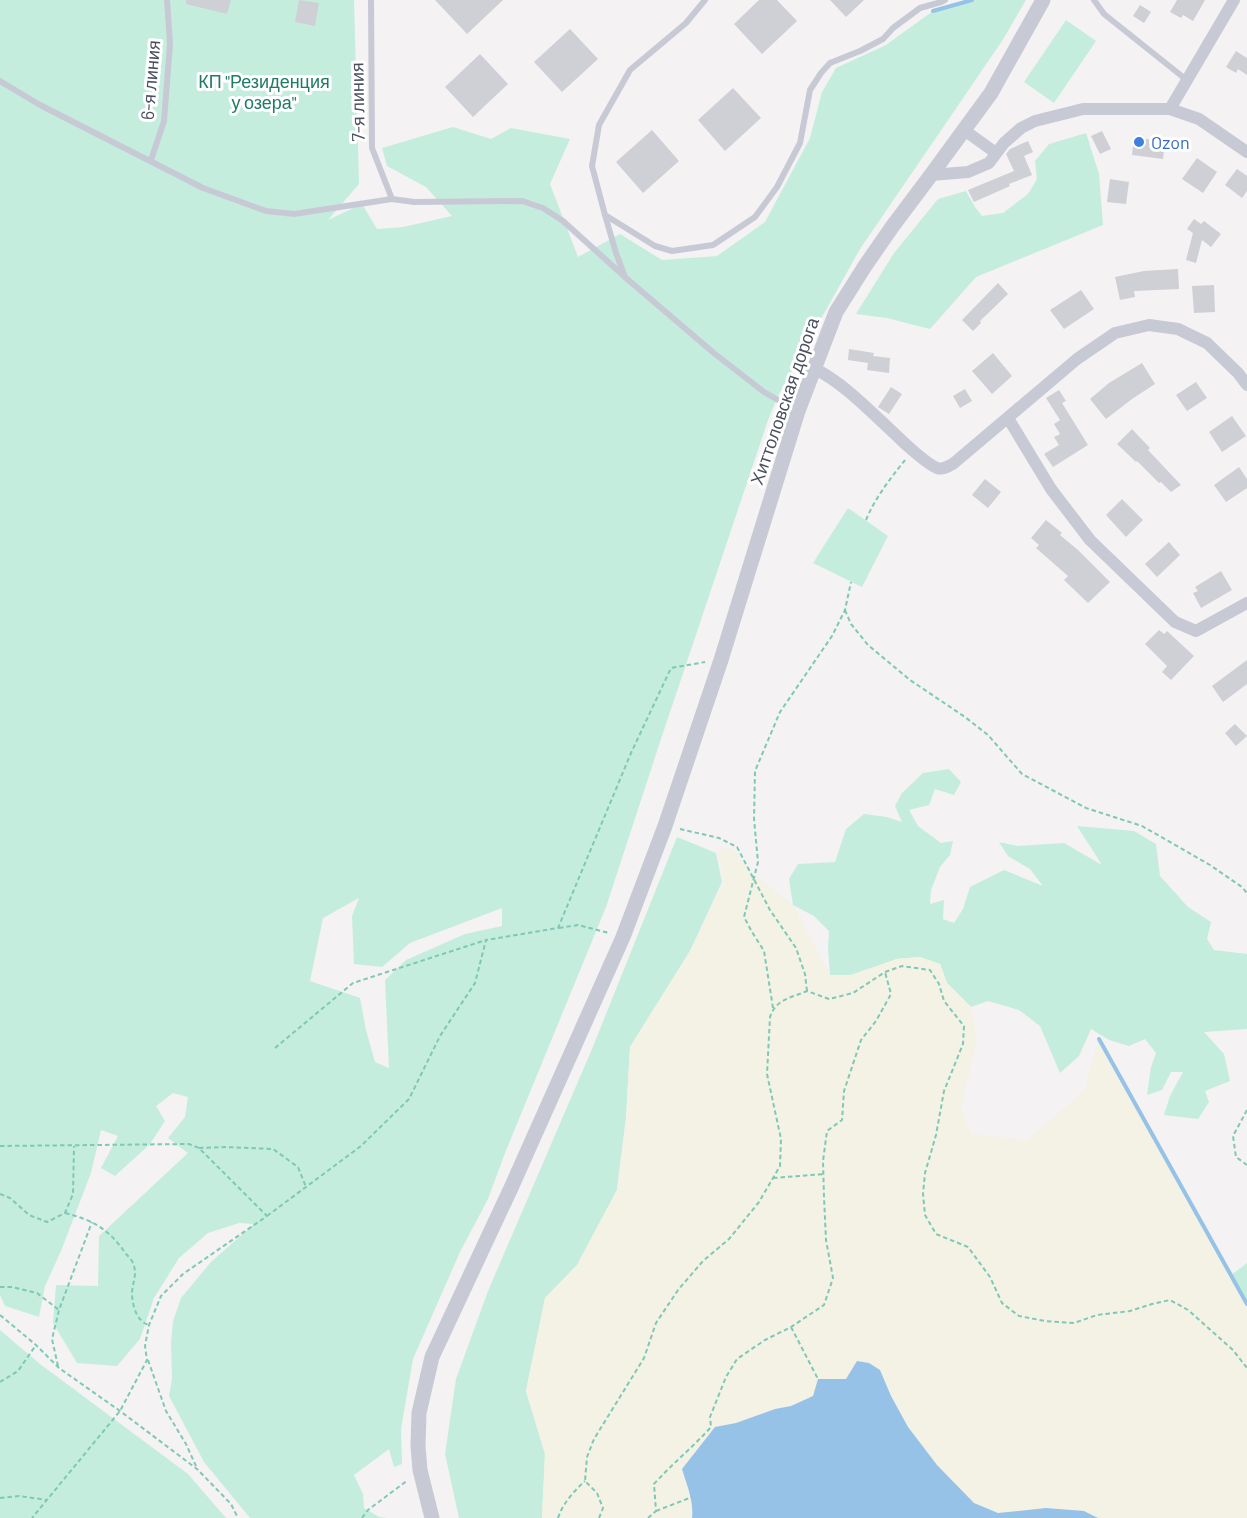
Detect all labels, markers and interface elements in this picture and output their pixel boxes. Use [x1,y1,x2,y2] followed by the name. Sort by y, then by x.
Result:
[136,39,164,121] street label: 6-я линия
[345,62,369,142] street label: 7-я линия
[198,70,330,113] park label: КП "Резиденция у озера"
[1151,131,1190,153] place label: Ozon
[1132,135,1146,149] marker: Ozon
[745,314,823,487] street label: Хиттоловская дорога

